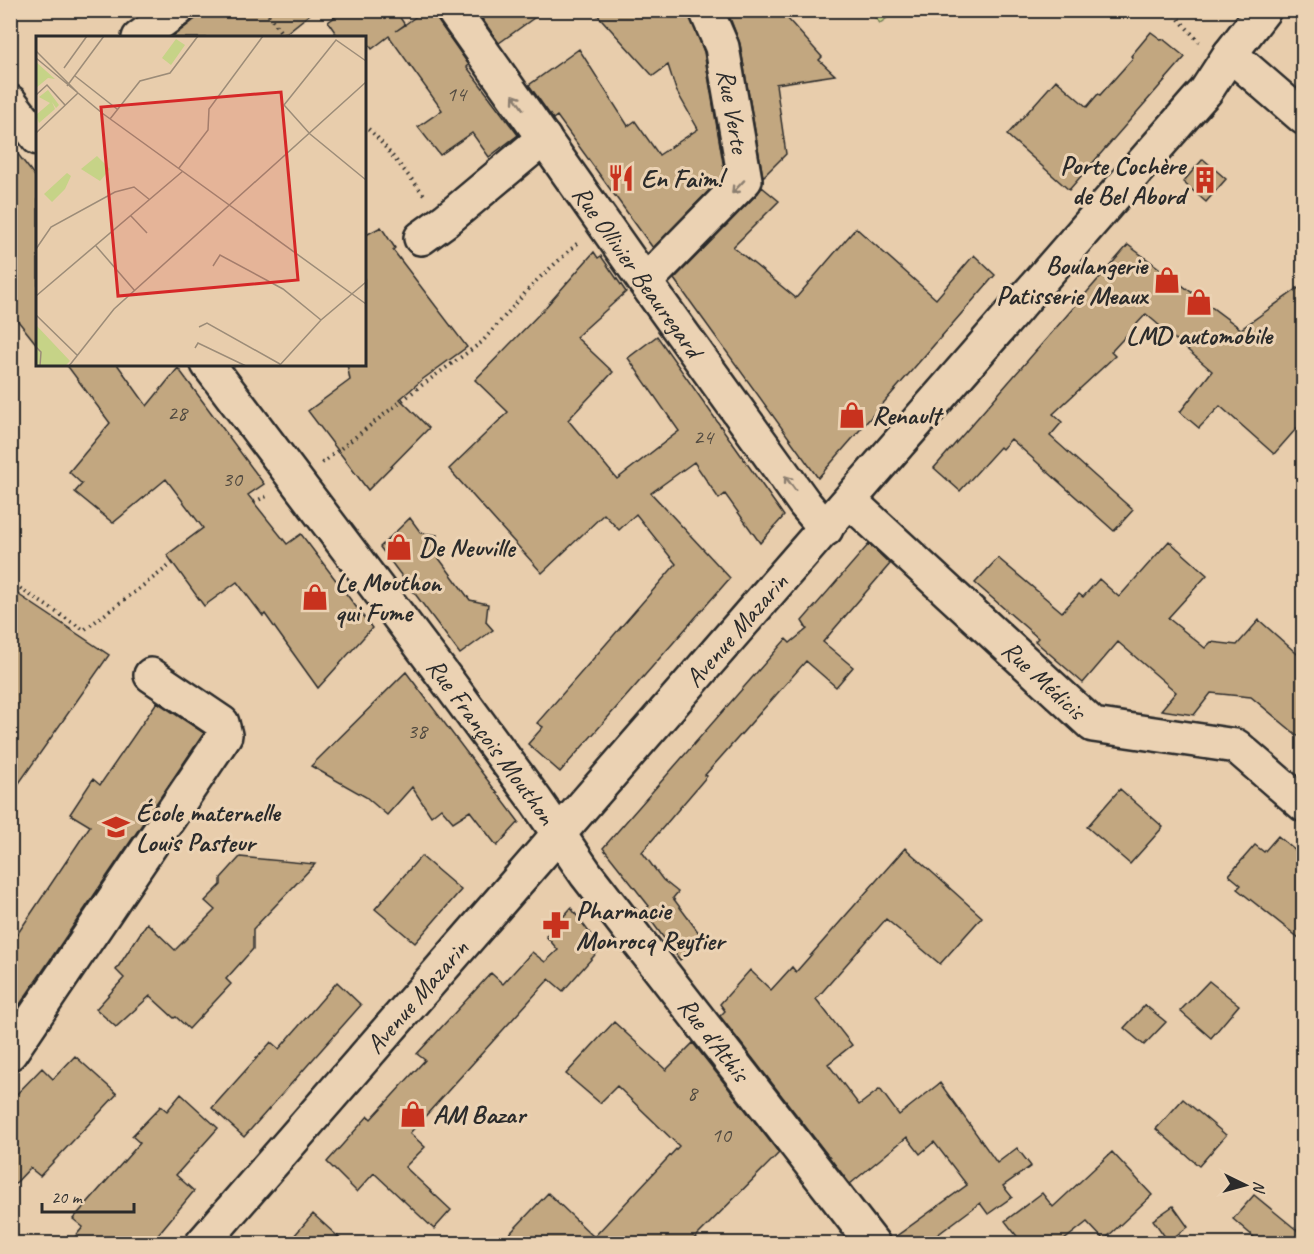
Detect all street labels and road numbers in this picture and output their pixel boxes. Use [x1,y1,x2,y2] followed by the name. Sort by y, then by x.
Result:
[709,67,757,158] street label: Rue Verte
[565,179,712,367] street label: Rue Ollivier Beauregard
[677,566,795,694] street label: Avenue Mazarin
[995,633,1095,728] street label: Rue Médicis
[420,651,564,832] street label: Rue François Mouthon
[358,932,476,1060] street label: Avenue Mazarin
[671,990,759,1090] street label: Rue d'Athis

